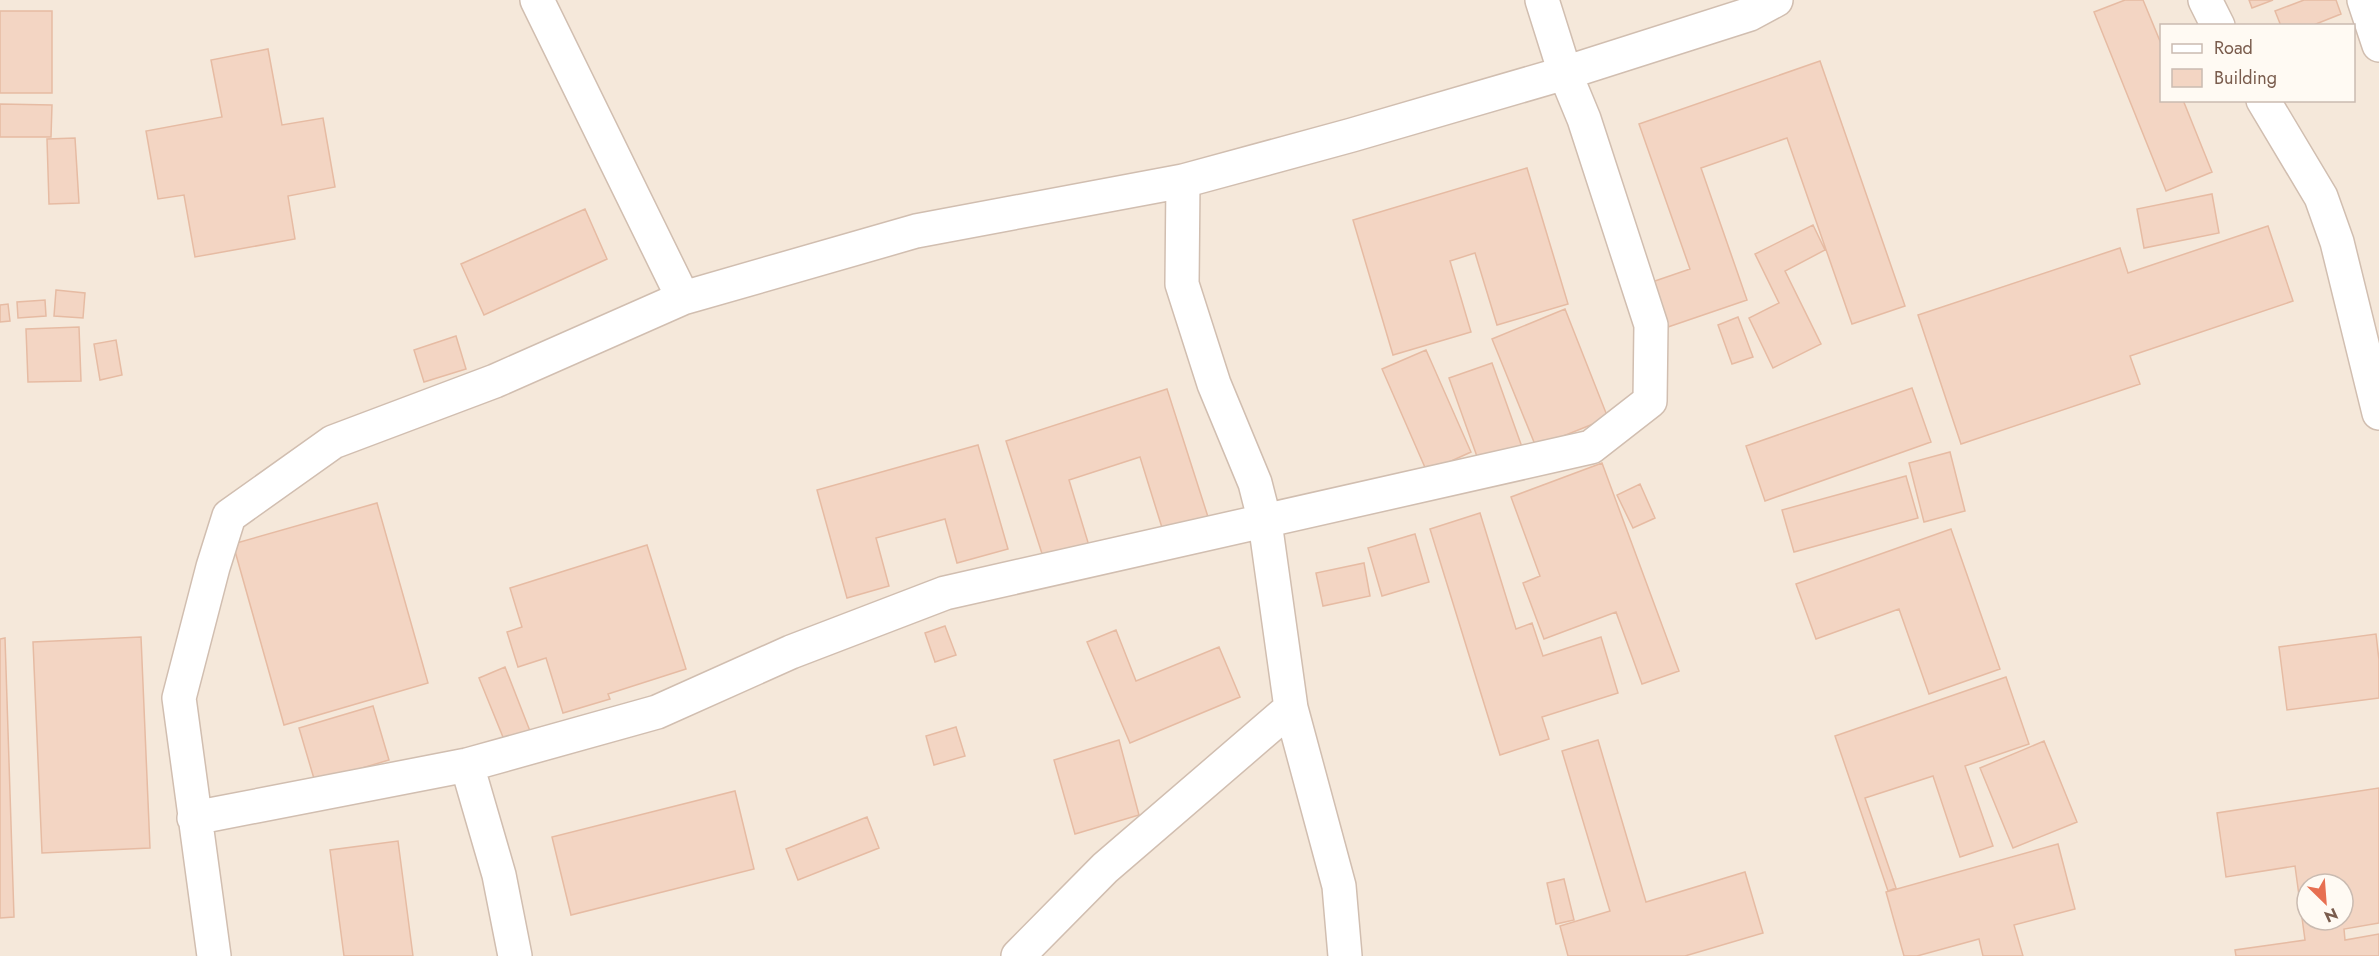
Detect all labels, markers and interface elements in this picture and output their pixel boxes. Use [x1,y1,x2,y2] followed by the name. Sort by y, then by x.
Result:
[2160,24,2355,102] legend
[2214,35,2253,61] text: Road
[2214,65,2277,91] text: Building
[2295,872,2355,932] north arrow
[2321,902,2342,928] text: N

